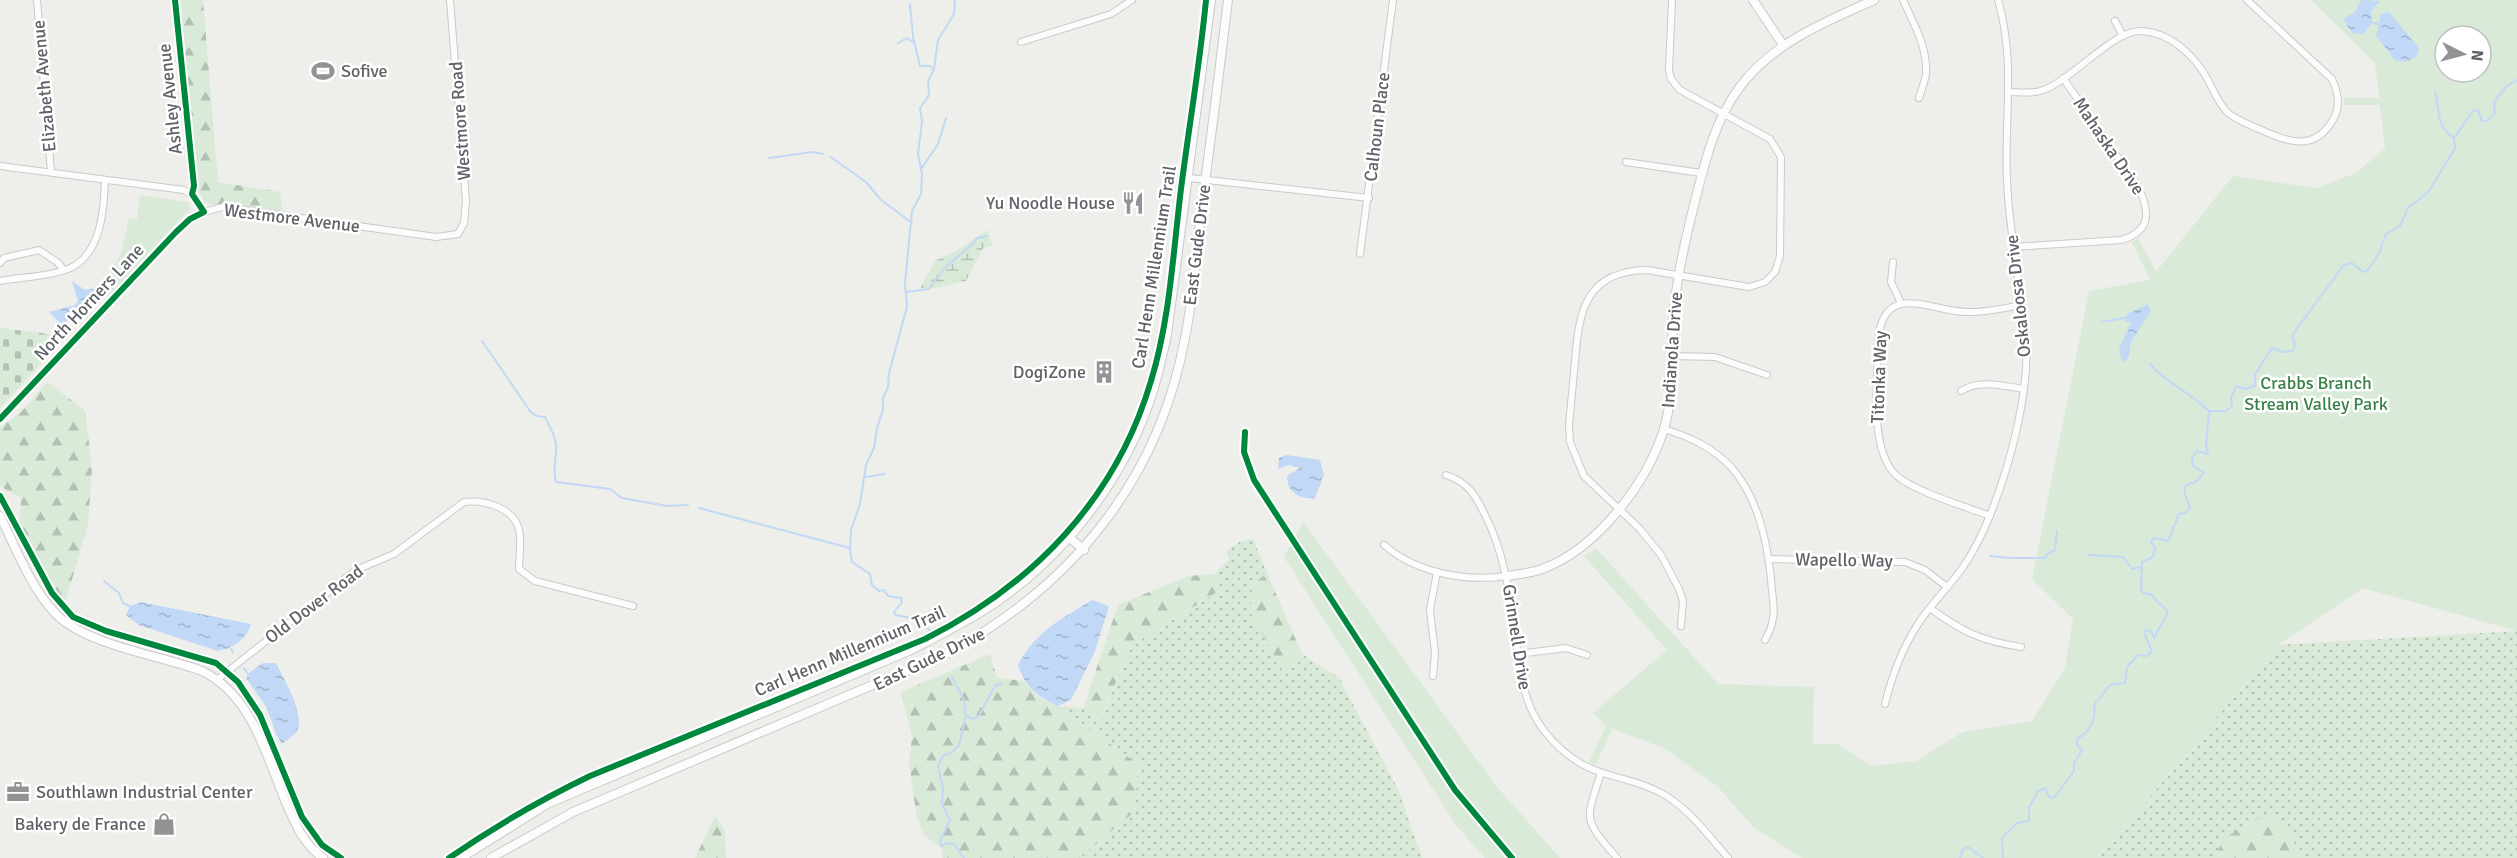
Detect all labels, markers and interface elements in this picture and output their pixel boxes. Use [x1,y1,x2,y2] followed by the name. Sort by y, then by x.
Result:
[27,19,61,153] street label: Elizabeth Avenue
[2433,24,2493,84] north arrow
[153,43,187,155] street label: Ashley Avenue
[2466,49,2487,62] text: N
[310,58,336,84] sports icon: Sofive
[341,60,387,82] place label: Sofive
[445,61,475,181] street label: Westmore Road
[1359,71,1395,183] street label: Calhoun Place
[2068,93,2150,199] street label: Mahaska Drive
[1127,164,1181,370] street label: Carl Henn Millennium Trail
[1179,183,1215,307] street label: East Gude Drive
[1120,190,1146,216] restaurant icon: Yu Noodle House
[986,192,1115,214] place label: Yu Noodle House
[223,199,361,237] street label: Westmore Avenue
[2001,234,2035,358] street label: Oskaloosa Drive
[29,239,149,365] street label: North Horners Lane
[1657,291,1687,409] street label: Indianola Drive
[1866,330,1892,424] street label: Titonka Way
[1091,359,1117,385] building icon: DogiZone
[1013,361,1086,383] place label: DogiZone
[2244,372,2388,415] park label: Crabbs Branch Stream Valley Park
[1795,548,1894,572] street label: Wapello Way
[260,560,368,648] street label: Old Dover Road
[1498,583,1536,691] street label: Grinnell Drive
[751,601,949,701] street label: Carl Henn Millennium Trail
[870,622,988,696] street label: East Gude Drive
[5,779,31,805] office icon: Southlawn Industrial Center
[36,781,253,803] place label: Southlawn Industrial Center
[151,811,177,837] shop icon: Bakery de France
[15,813,146,835] place label: Bakery de France

